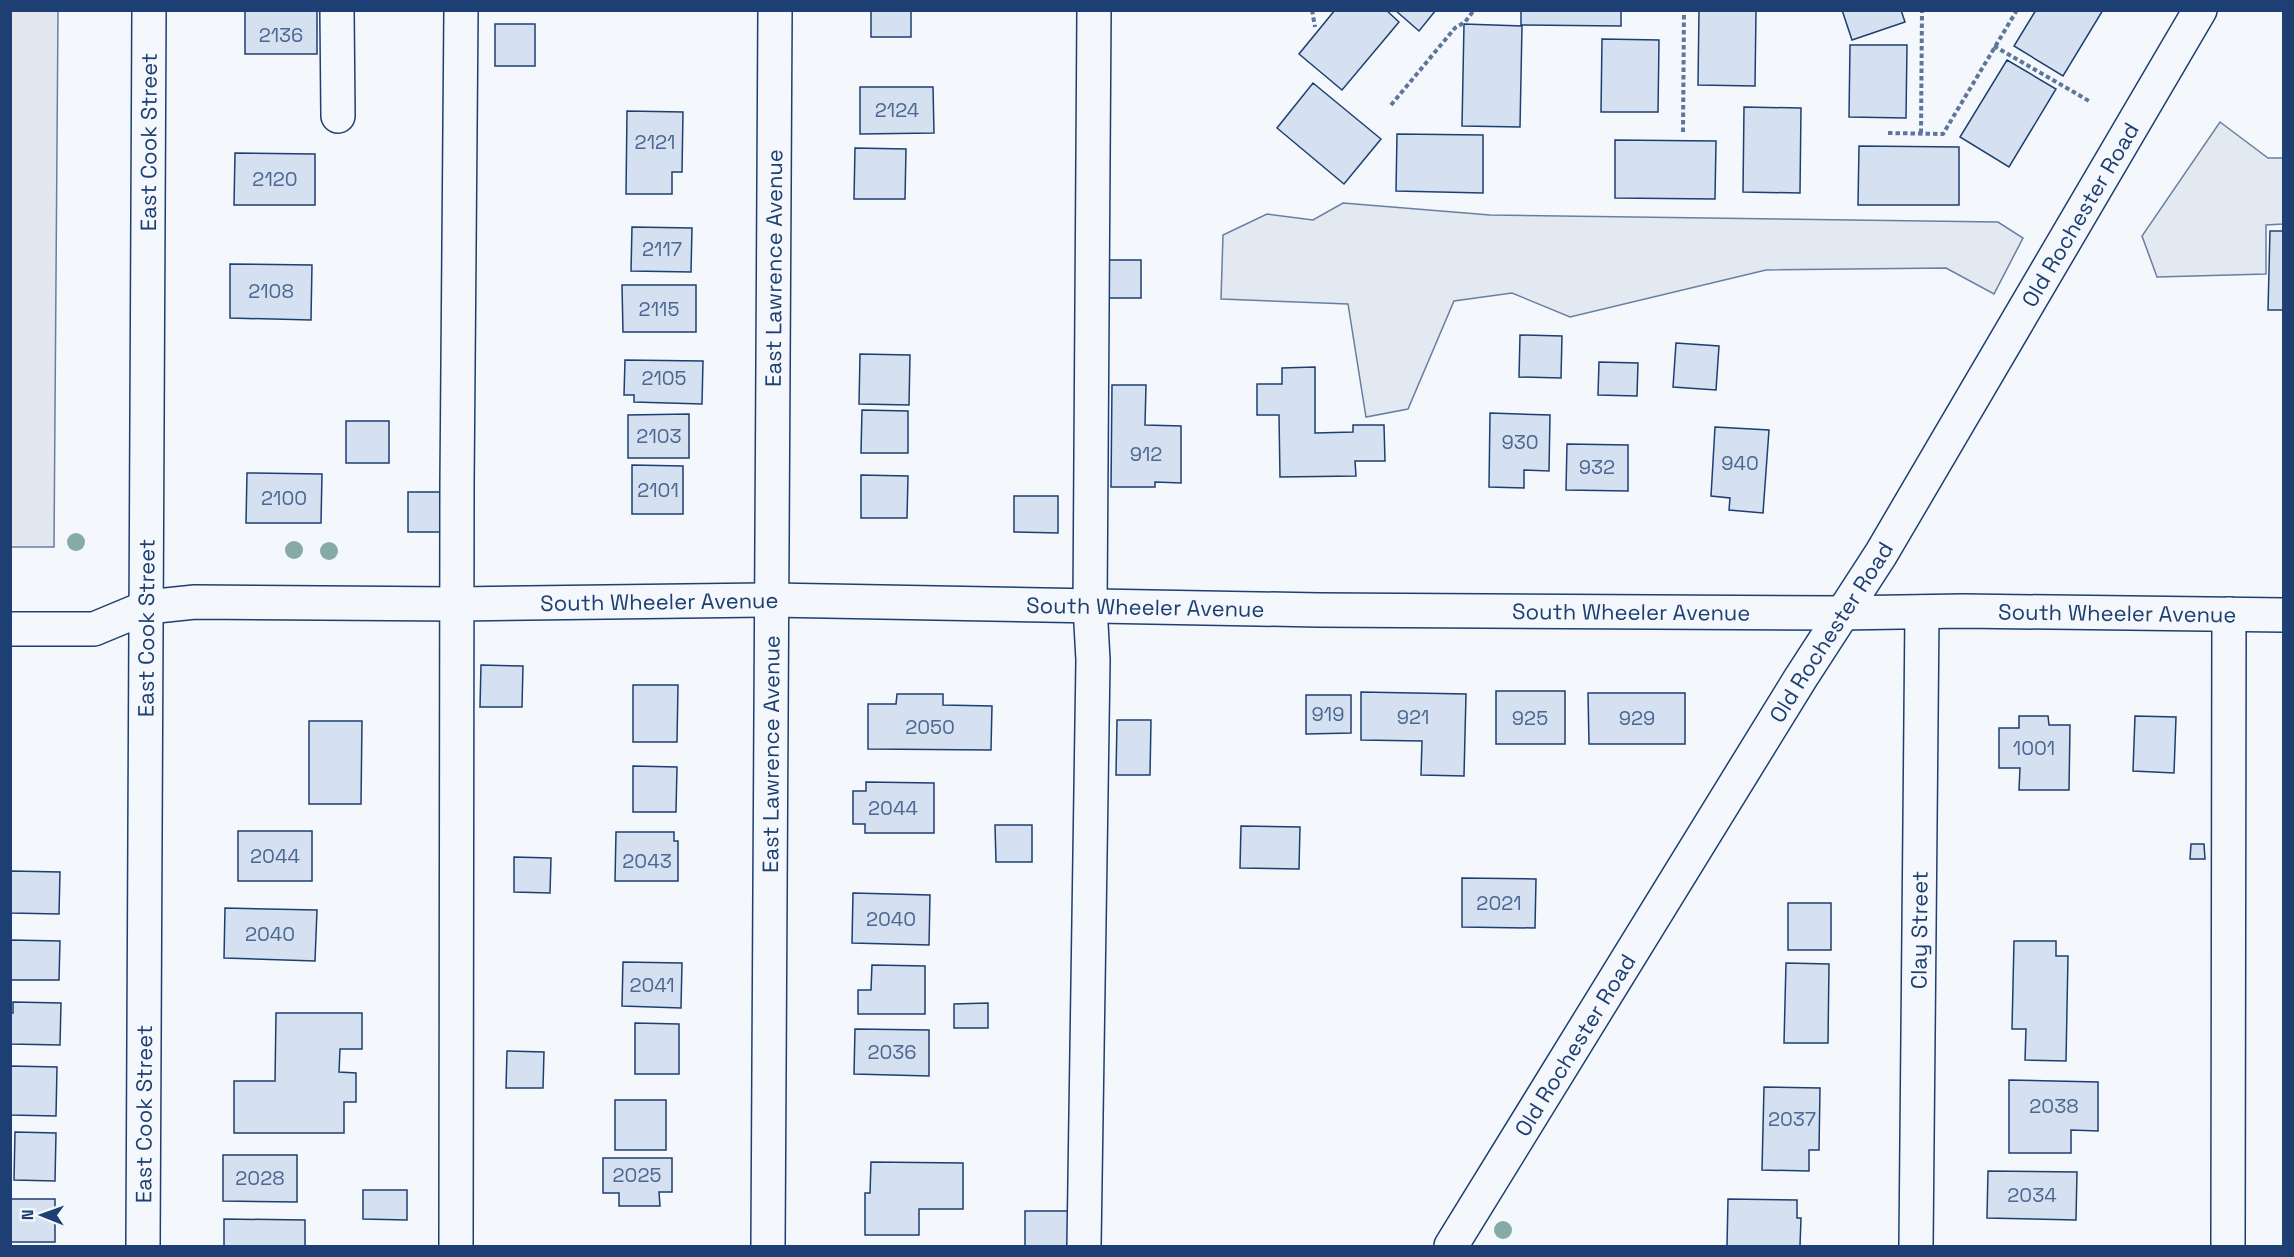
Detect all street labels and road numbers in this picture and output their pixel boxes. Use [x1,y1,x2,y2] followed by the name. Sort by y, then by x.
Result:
[134,53,163,231] street label: East Cook Street
[2015,117,2145,312] street label: Old Rochester Road
[759,149,788,387] street label: East Lawrence Avenue
[1763,537,1899,728] street label: Old Rochester Road
[132,539,160,717] street label: East Cook Street
[540,586,779,617] street label: South Wheeler Avenue
[1026,591,1265,623] street label: South Wheeler Avenue
[1512,597,1750,626] street label: South Wheeler Avenue
[1998,597,2237,628] street label: South Wheeler Avenue
[756,635,785,873] street label: East Lawrence Avenue
[1904,871,1934,989] street label: Clay Street
[1508,949,1641,1141] street label: Old Rochester Road
[129,1025,158,1203] street label: East Cook Street

